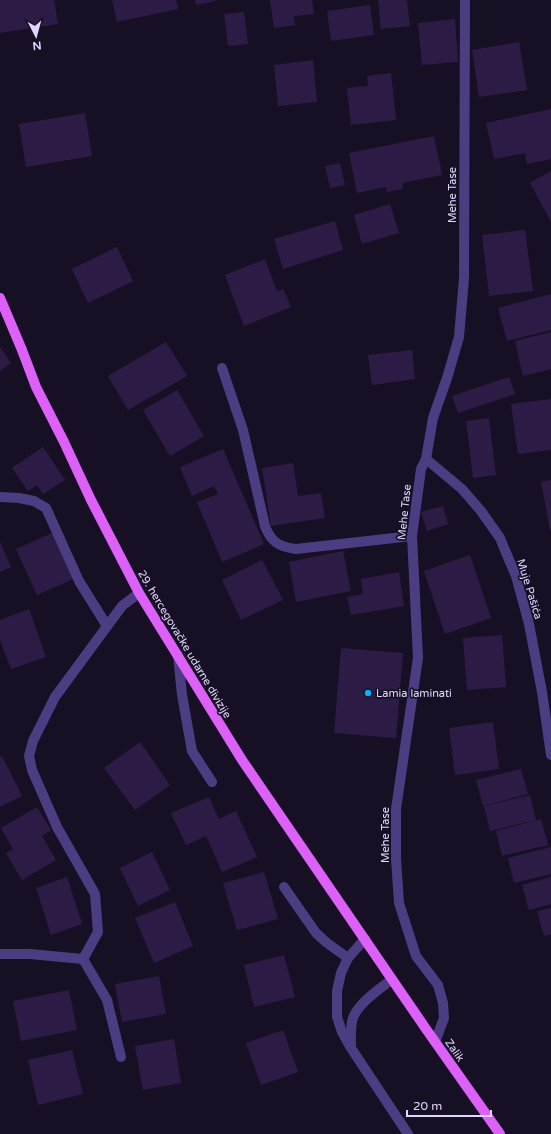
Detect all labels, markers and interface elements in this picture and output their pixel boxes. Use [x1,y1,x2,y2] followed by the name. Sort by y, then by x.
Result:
[16,16,56,56] north arrow
[32,39,42,52] text: N
[446,167,459,223] street label: Mehe Tase
[395,484,414,541] street label: Mehe Tase
[514,557,545,621] street label: Muje Pašića
[135,568,234,721] street label: 29. hercegovačke udarne divizije
[376,687,452,700] place label: Lamia laminati
[363,688,373,698] marker: Lamia laminati
[379,807,392,863] street label: Mehe Tase
[442,1036,467,1064] street label: Zalik
[407,1092,491,1118] scale bar
[413,1099,442,1113] text: 20 m

